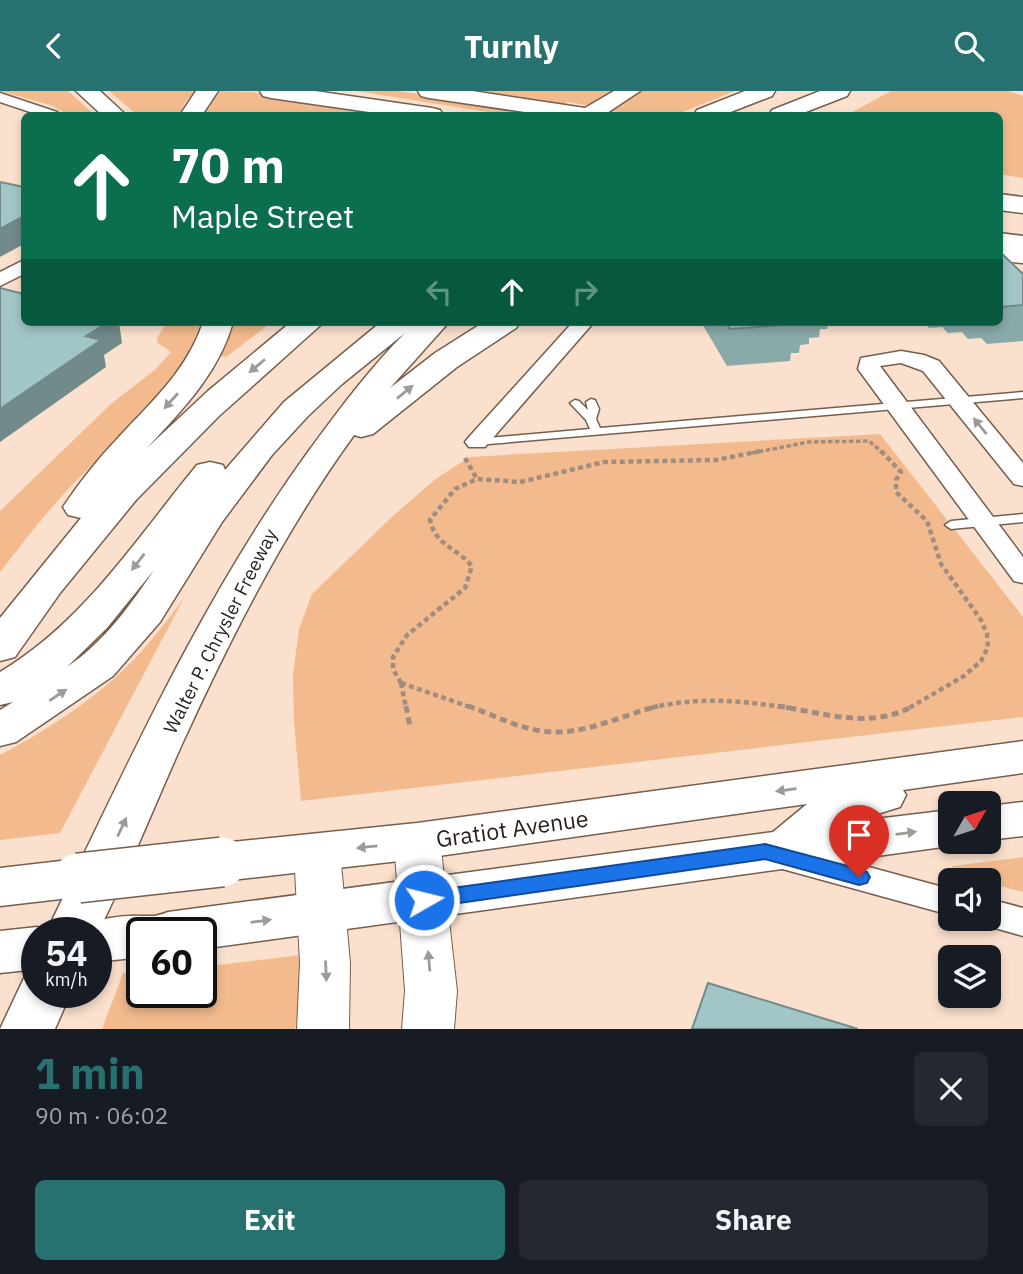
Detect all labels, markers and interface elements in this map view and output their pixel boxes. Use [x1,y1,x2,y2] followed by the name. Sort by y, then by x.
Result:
[464,25,559,67] text: Turnly
[35,27,73,65] icon: back
[950,27,988,65] icon: search
[171,133,285,196] text: 70 m
[56,140,147,231] icon: ahead
[171,195,354,237] text: Maple Street
[420,273,458,311] icon: left
[493,273,531,311] icon: ahead
[566,273,604,311] icon: right
[249,358,266,373] one-way arrow
[395,384,413,399] one-way arrow
[163,392,179,410] one-way arrow
[972,418,987,436] one-way arrow
[158,524,282,738] street label: Walter P. Chrysler Freeway
[131,552,146,570] one-way arrow
[48,689,67,702] one-way arrow
[774,785,796,796] one-way arrow
[938,791,1001,854] north arrow
[938,791,1001,1008] map controls
[434,802,590,854] street label: Gratiot Avenue
[829,805,889,877] pin
[840,816,878,854] icon: arrive
[116,817,128,837] one-way arrow
[895,828,917,839] one-way arrow
[356,841,378,852] one-way arrow
[387,863,461,937] position arrow
[938,868,1001,931] button: sound
[251,916,273,927] one-way arrow
[126,917,217,1008] speed limit sign: 60
[45,930,88,976] text: 54
[938,945,1001,1008] button: layers
[423,950,434,972] one-way arrow
[321,961,332,983] one-way arrow
[45,968,88,991] text: km/h
[35,1046,145,1101] text: 1 min
[914,1052,988,1126] button: close
[35,1100,168,1130] text: 90 m · 06:02
[35,1180,505,1260] button: Exit
[519,1180,988,1260] button: Share

